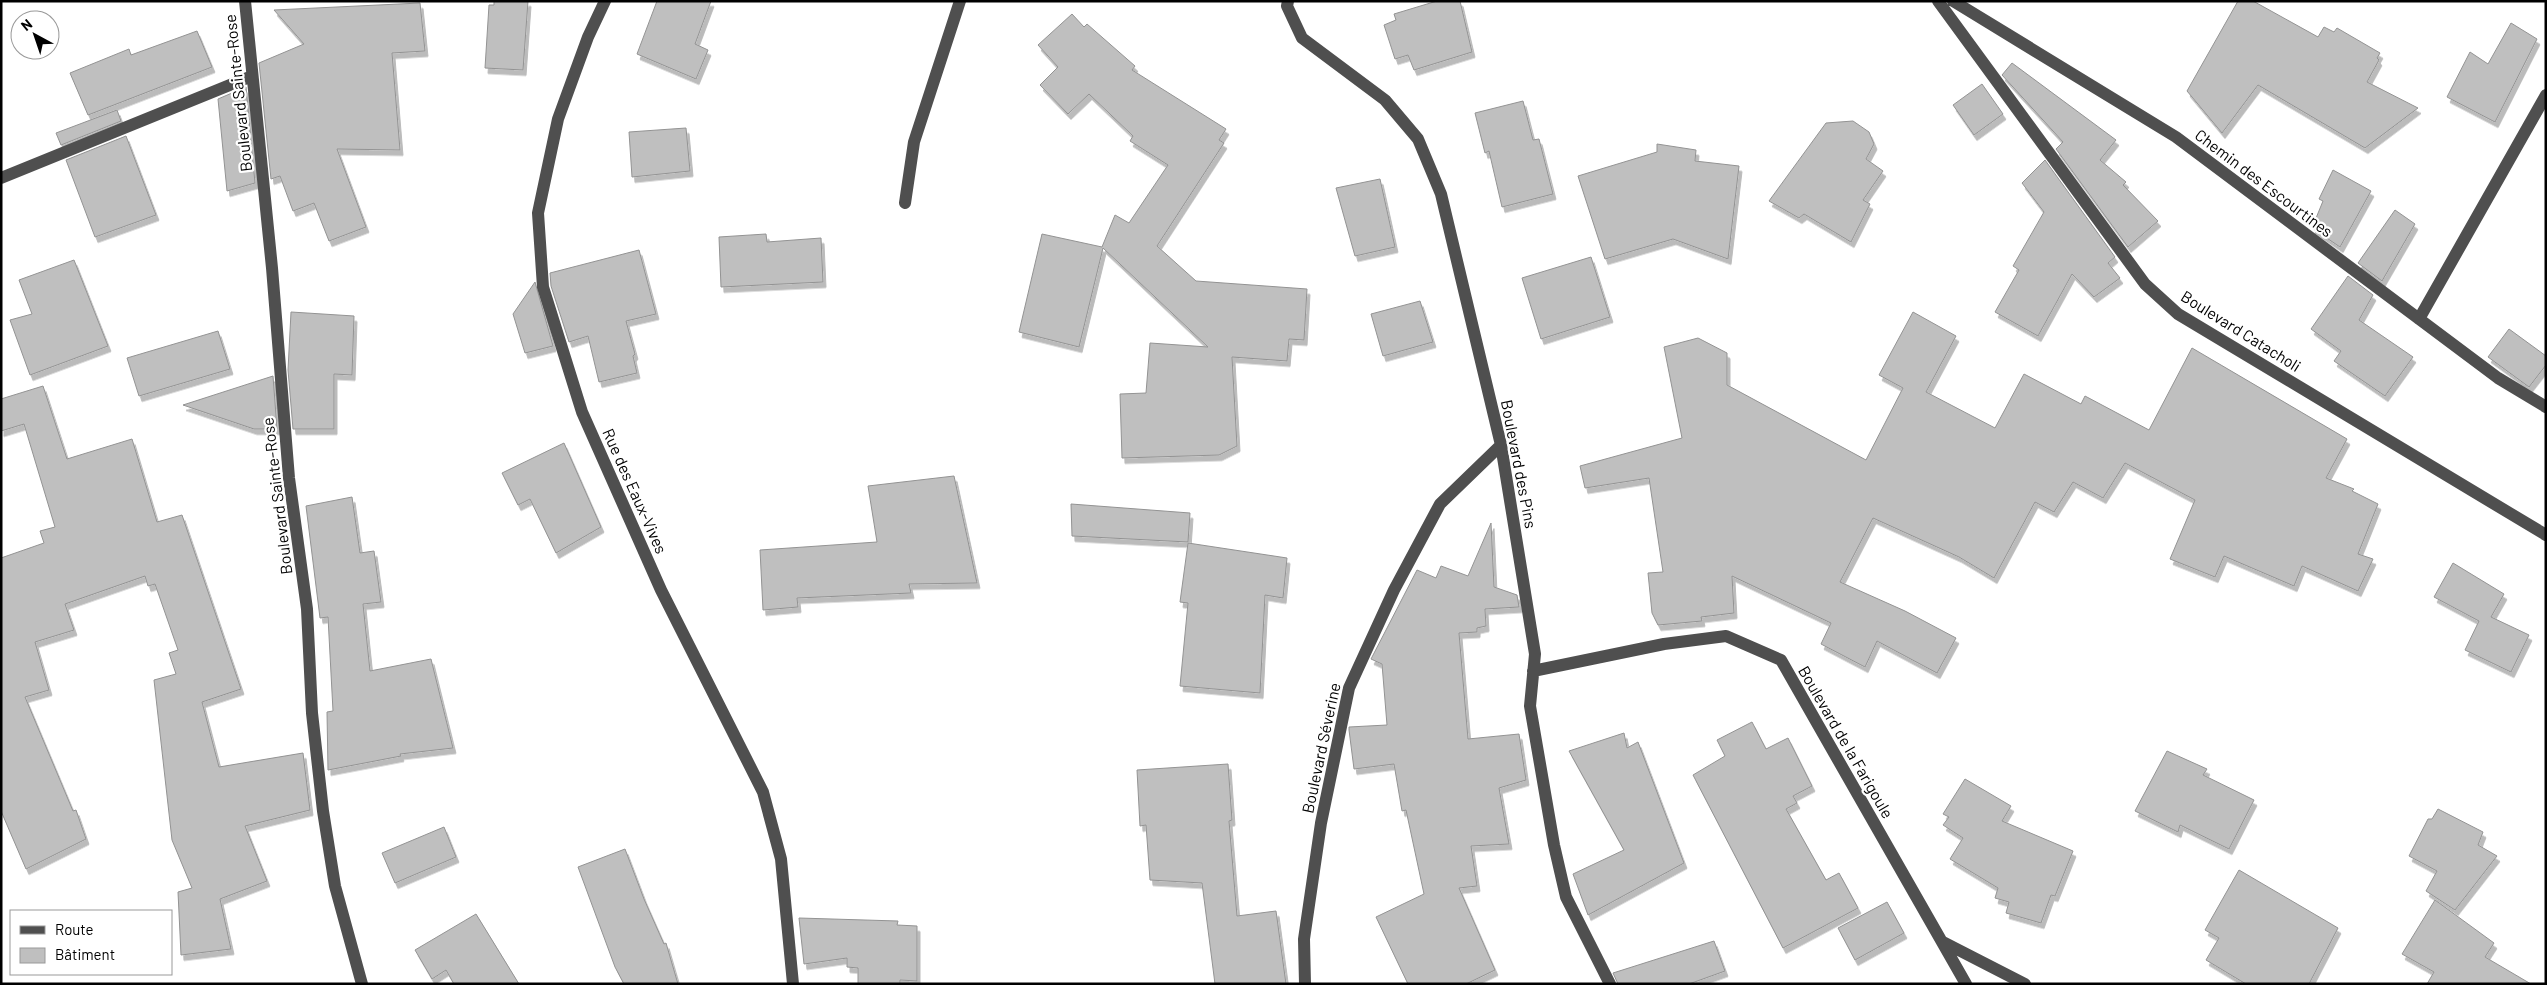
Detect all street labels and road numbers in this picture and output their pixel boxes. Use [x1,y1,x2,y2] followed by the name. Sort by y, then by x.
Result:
[220,14,255,173] street label: Boulevard Sainte-Rose
[2192,125,2337,241] street label: Chemin des Escourtines
[2178,286,2305,375] street label: Boulevard Catacholi
[1498,398,1541,530] street label: Boulevard des Pins
[257,417,296,576] street label: Boulevard Sainte-Rose
[599,425,672,556] street label: Rue des Eaux-Vives
[1795,662,1898,821] street label: Boulevard de la Farigoule
[1297,681,1344,815] street label: Boulevard Séverine

